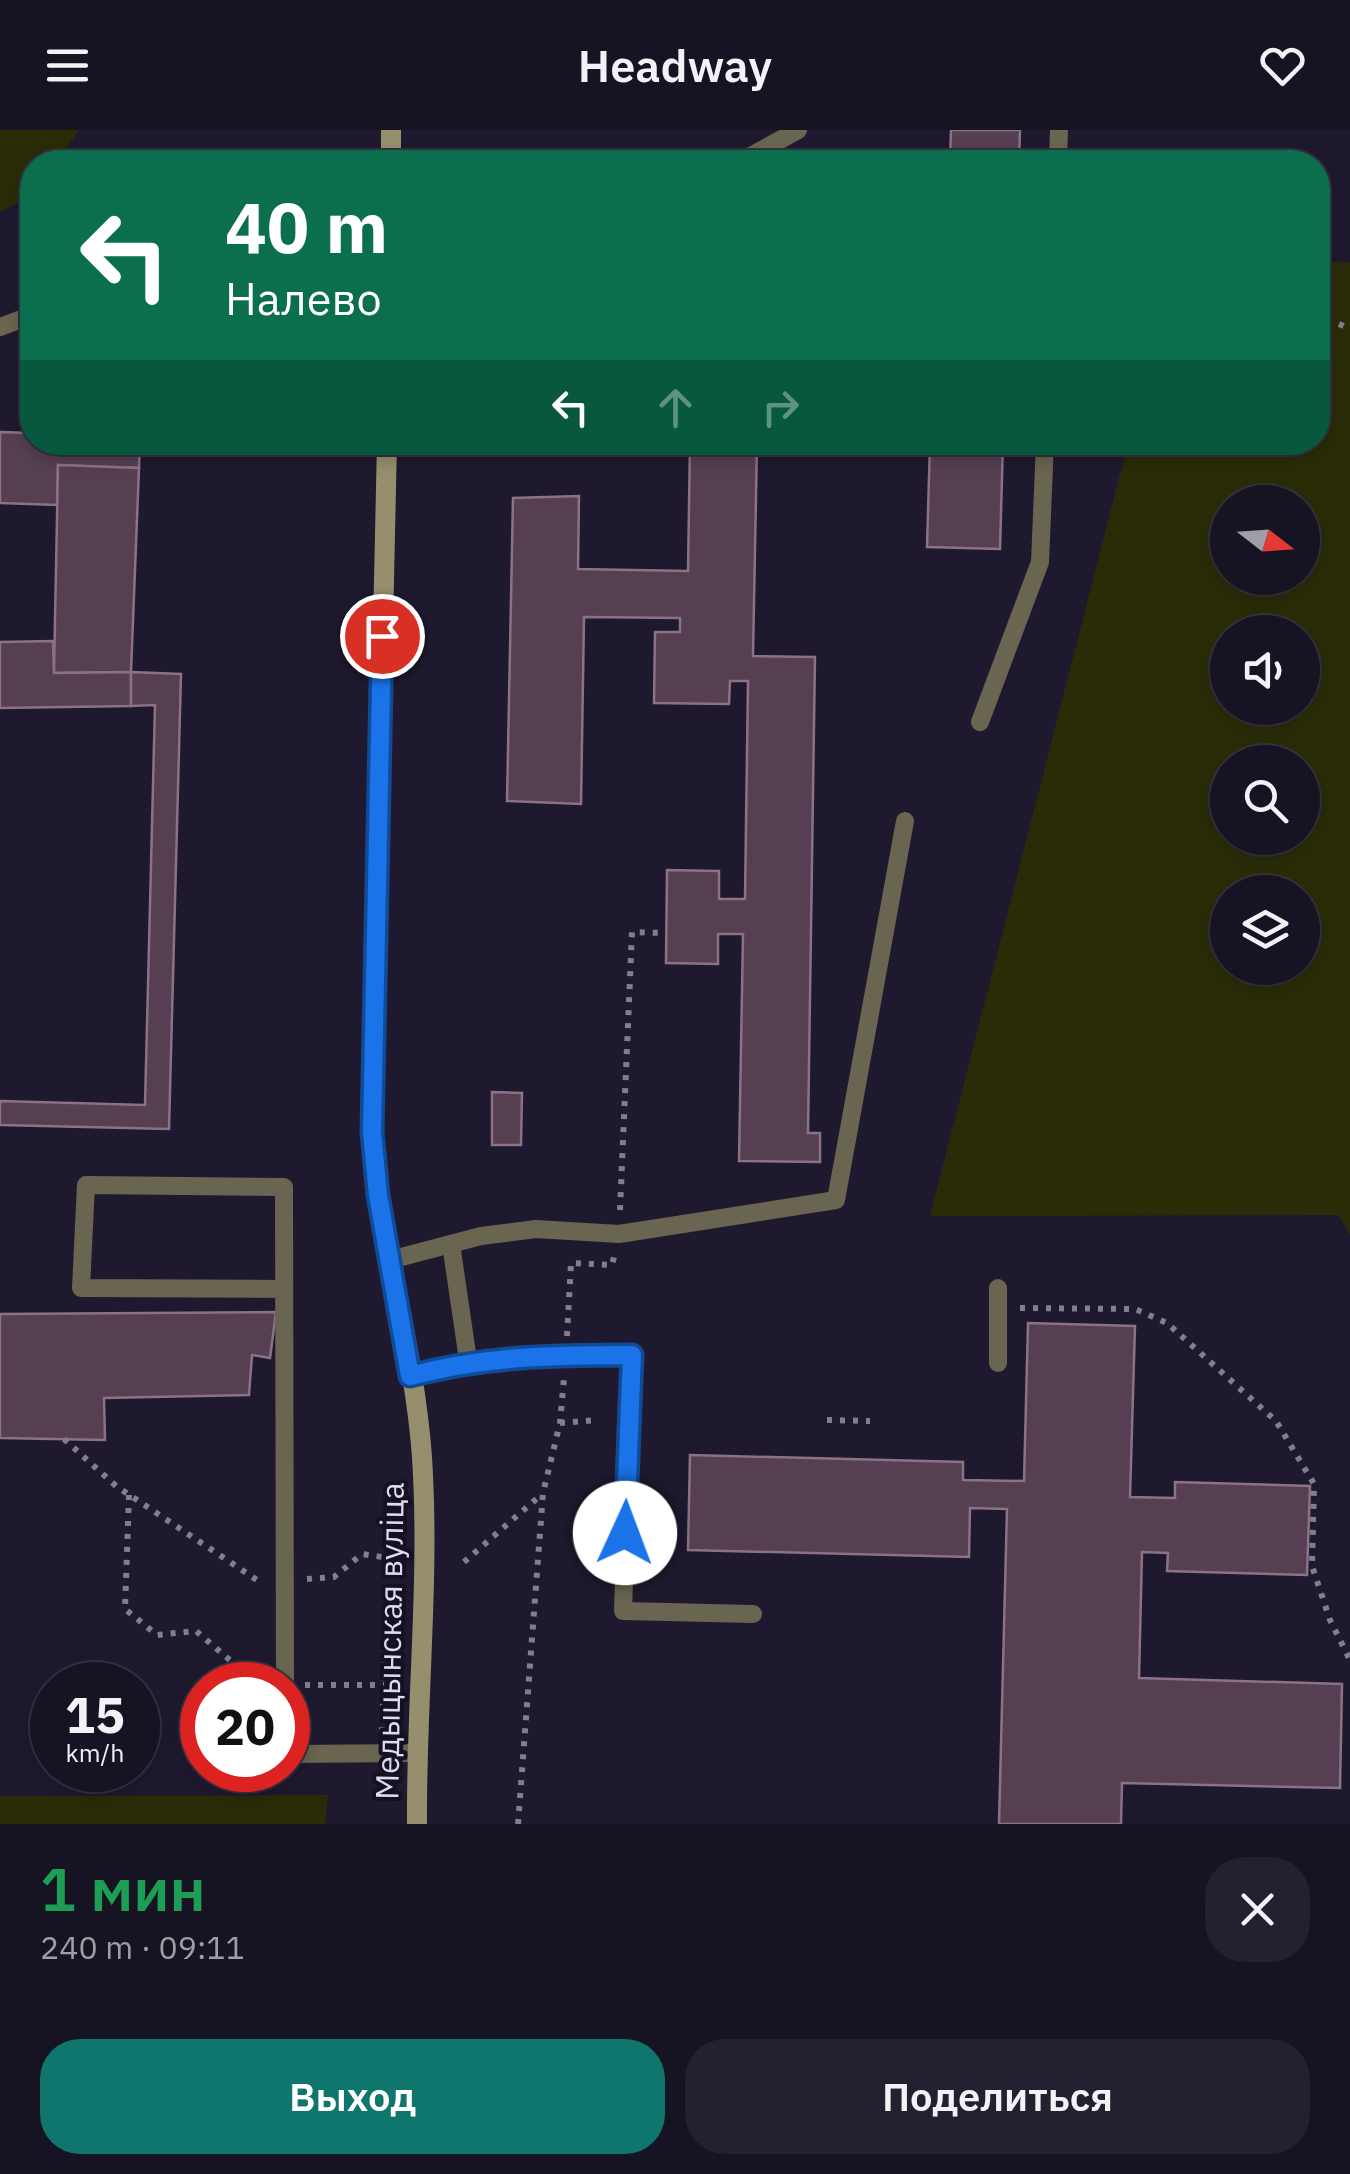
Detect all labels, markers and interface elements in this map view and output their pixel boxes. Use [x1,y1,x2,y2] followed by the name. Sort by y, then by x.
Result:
[578,36,772,94] text: Headway
[40,38,95,93] icon: menu
[1255,38,1310,93] icon: heart
[225,181,388,272] text: 40 m
[60,190,190,320] icon: left
[225,269,382,327] text: Налево
[543,380,598,435] icon: left
[648,380,703,435] icon: ahead
[753,380,808,435] icon: right
[1210,485,1320,595] north arrow
[1210,485,1320,985] map controls
[340,594,425,679] pin
[355,609,410,664] icon: arrive
[1210,615,1320,725] button: sound
[1210,745,1320,855] button: search
[1210,875,1320,985] button: layers
[573,1481,677,1585] position arrow
[365,1482,413,1800] street label: Медыцынская вуліца
[180,1662,310,1792] speed limit sign: 20
[65,1682,125,1747] text: 15
[66,1736,124,1769] text: km/h
[40,1849,206,1928] text: 1 мин
[1205,1857,1310,1962] button: close
[40,1926,245,1968] text: 240 m · 09:11
[40,2039,665,2154] button: Выход
[685,2039,1310,2154] button: Поделиться

